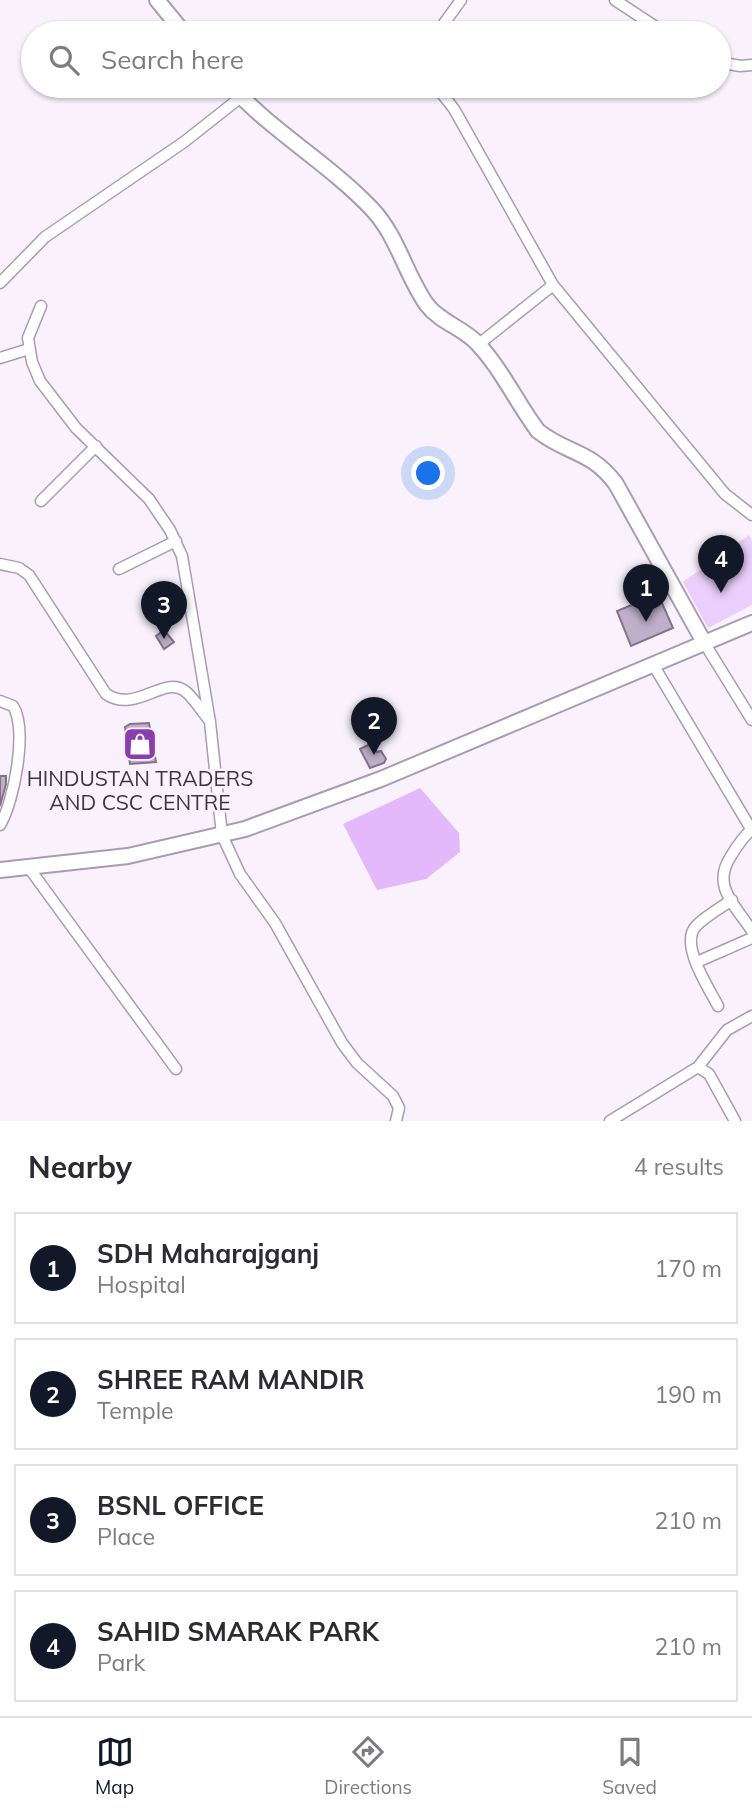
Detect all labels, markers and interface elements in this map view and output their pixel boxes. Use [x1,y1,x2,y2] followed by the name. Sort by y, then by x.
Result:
[21,21,731,98] search box
[45,41,83,79] icon: search
[101,43,244,76] text: Search here
[411,456,445,490] your location
[698,535,744,593] pin: 4
[623,564,669,622] pin: 1
[141,581,187,639] pin: 3
[351,697,397,755] pin: 2
[121,725,159,763] shop icon: HINDUSTAN TRADERS AND CSC CENTRE
[27,765,253,815] place label: HINDUSTAN TRADERS AND CSC CENTRE
[28,1148,132,1186] text: Nearby
[634,1152,724,1181] text: 4 results
[97,1237,319,1270] text: SDH Maharajganj
[46,1254,60,1283] text: 1
[654,1254,722,1283] text: 170 m
[97,1270,186,1299] text: Hospital
[97,1363,365,1396] text: SHREE RAM MANDIR
[46,1380,60,1409] text: 2
[654,1380,722,1409] text: 190 m
[97,1396,174,1425] text: Temple
[97,1489,264,1522] text: BSNL OFFICE
[46,1506,60,1535] text: 3
[654,1506,722,1535] text: 210 m
[97,1522,155,1551] text: Place
[97,1615,379,1648] text: SAHID SMARAK PARK
[46,1632,60,1661] text: 4
[654,1632,722,1661] text: 210 m
[97,1648,145,1677] text: Park
[95,1733,134,1799] tab: Map
[324,1733,412,1799] tab: Directions
[602,1733,657,1799] tab: Saved

